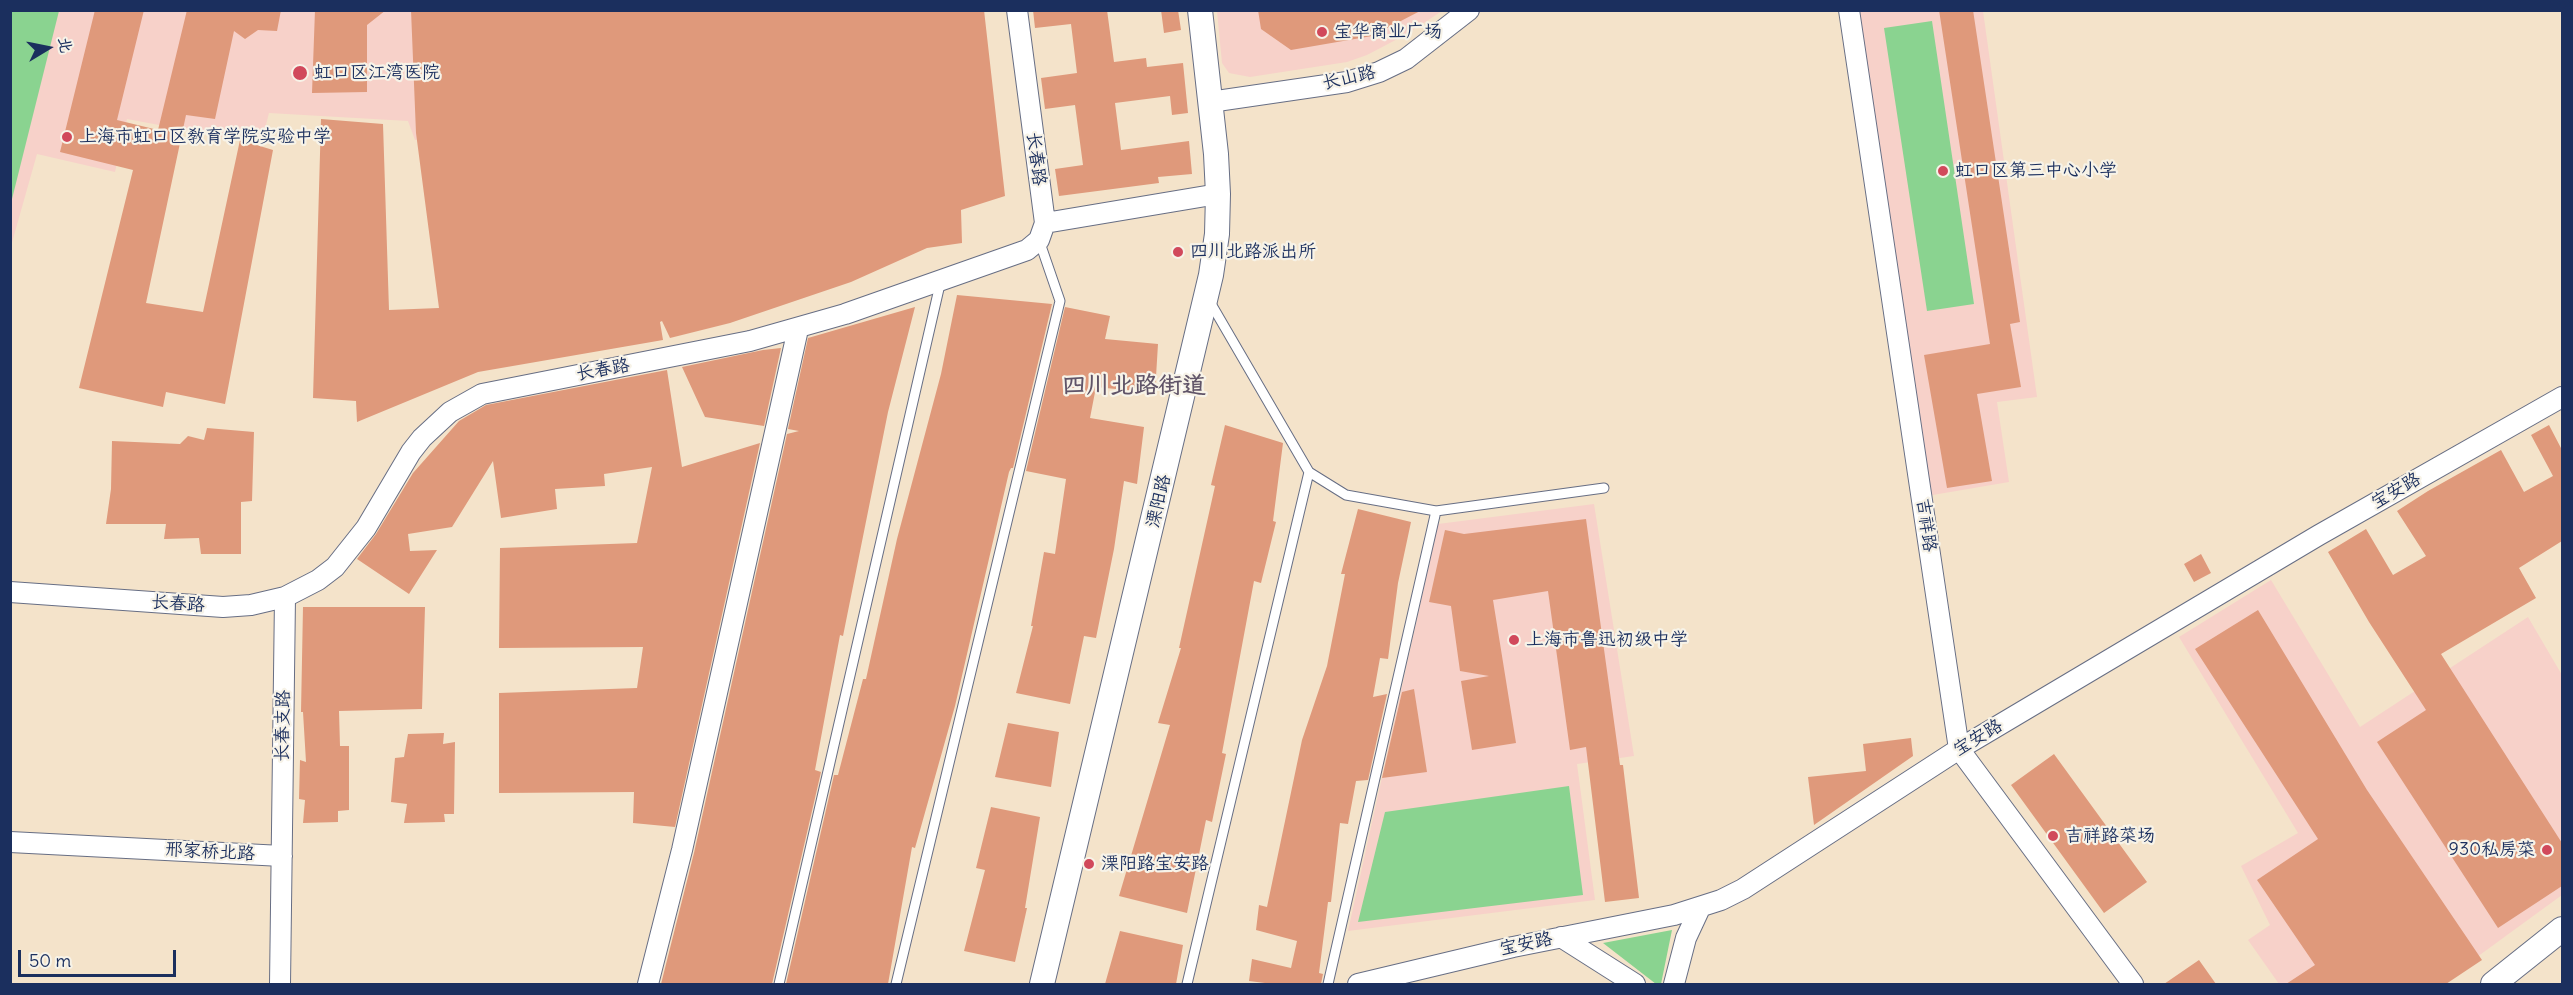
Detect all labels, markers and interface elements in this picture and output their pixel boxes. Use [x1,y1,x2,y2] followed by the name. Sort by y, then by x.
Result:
[18,18,78,78] north arrow
[1334,21,1442,43] place label: 宝华商业广场
[1315,25,1329,39] marker: 宝华商业广场
[54,35,77,54] text: 北
[1320,61,1378,95] street label: 长山路
[314,62,440,84] place label: 虹口区江湾医院
[291,64,309,82] marker: 虹口区江湾医院
[79,126,331,148] place label: 上海市虹口区教育学院实验中学
[60,130,74,144] marker: 上海市虹口区教育学院实验中学
[1022,131,1050,187] street label: 长春路
[1955,160,2117,182] place label: 虹口区第三中心小学
[1936,164,1950,178] marker: 虹口区第三中心小学
[1190,241,1316,263] place label: 四川北路派出所
[1171,245,1185,259] marker: 四川北路派出所
[575,355,631,385] street label: 长春路
[1062,372,1206,400] district label: 四川北路街道
[2367,468,2425,514] street label: 宝安路
[1142,472,1176,530] street label: 溧阳路
[1912,497,1940,553] street label: 吉祥路
[150,591,206,617] street label: 长春路
[1526,629,1688,651] place label: 上海市鲁迅初级中学
[1507,633,1521,647] marker: 上海市鲁迅初级中学
[272,690,294,762] street label: 长春支路
[1949,715,2007,761] street label: 宝安路
[2065,825,2155,847] place label: 吉祥路菜场
[2046,829,2060,843] marker: 吉祥路菜场
[164,839,256,865] street label: 邢家桥北路
[2449,839,2535,861] place label: 930私房菜
[2540,843,2554,857] marker: 930私房菜
[1101,853,1209,875] place label: 溧阳路宝安路
[1082,857,1096,871] marker: 溧阳路宝安路
[1497,928,1555,960] street label: 宝安路
[21,938,178,976] scale bar
[29,949,71,972] text: 50 m

